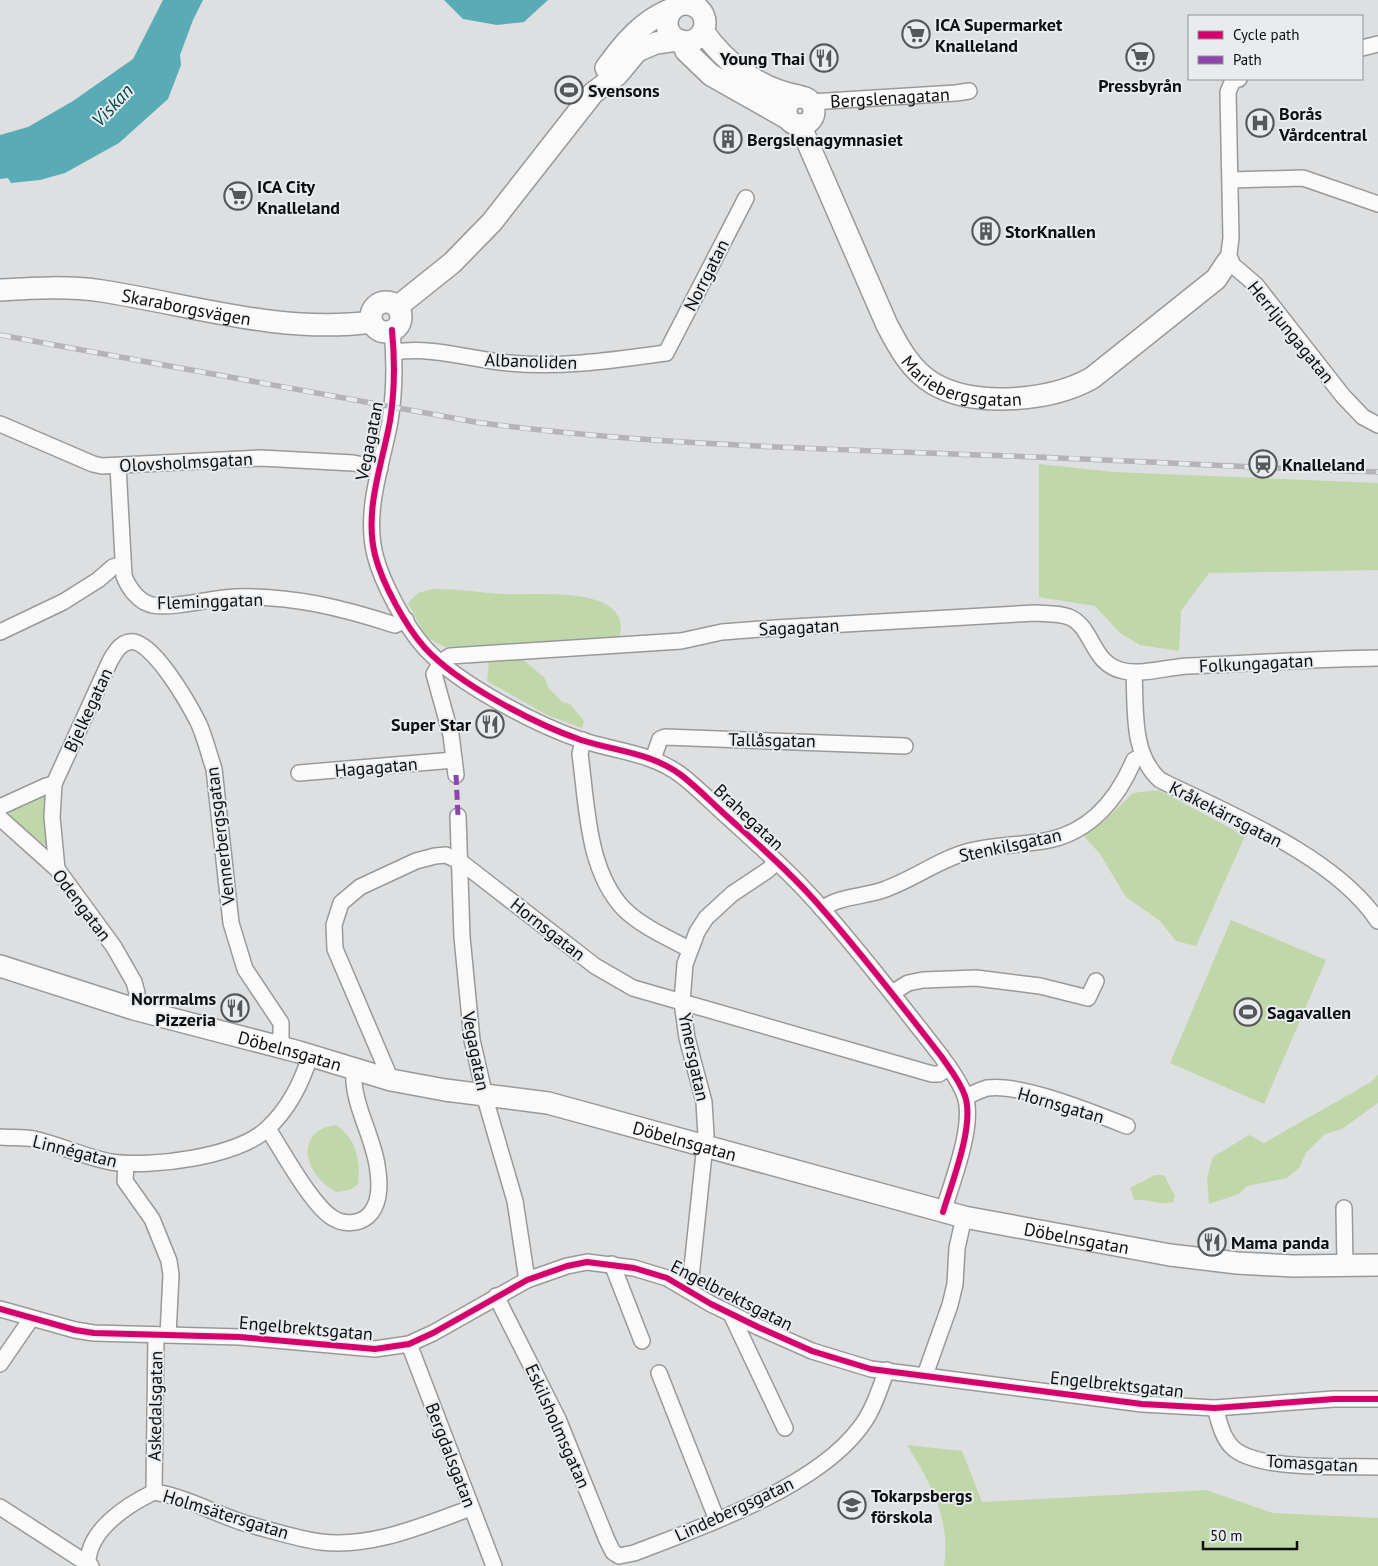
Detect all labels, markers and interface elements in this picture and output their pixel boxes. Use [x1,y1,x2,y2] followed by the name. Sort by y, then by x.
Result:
[935,13,1063,57] place label: ICA Supermarket Knalleland
[1188,15,1363,80] legend
[901,19,931,49] supermarket icon: ICA Supermarket Knalleland
[1233,25,1299,44] text: Cycle path
[1125,42,1155,72] supermarket icon: Pressbyrån
[809,43,839,73] restaurant icon: Young Thai
[719,47,805,70] place label: Young Thai
[1233,50,1262,69] text: Path
[1098,74,1182,97] place label: Pressbyrån
[554,75,584,105] sports icon: Svensons
[86,78,138,131] water label: Viskan
[588,79,660,102] place label: Svensons
[829,82,950,112] street label: Bergslenagatan
[1278,102,1368,146] place label: Borås Vårdcentral
[1245,108,1275,138] hospital icon: Borås Vårdcentral
[713,124,743,154] building icon: Bergslenagymnasiet
[747,128,904,151] place label: Bergslenagymnasiet
[257,175,340,219] place label: ICA City Knalleland
[223,181,253,211] supermarket icon: ICA City Knalleland
[971,216,1001,246] building icon: StorKnallen
[1005,220,1096,243] place label: StorKnallen
[678,235,734,315] street label: Norrgatan
[1243,276,1339,388] street label: Herrljungagatan
[120,283,253,330] street label: Skaraborgsvägen
[484,348,578,374] street label: Albanoliden
[897,350,1022,410] street label: Mariebergsgatan
[350,399,388,484] street label: Vegagatan
[119,447,253,477] street label: Olovsholmsgatan
[1248,449,1278,479] station icon: Knalleland
[1282,453,1365,476] place label: Knalleland
[157,588,263,614] street label: Fleminggatan
[758,613,840,641] street label: Sagagatan
[1198,649,1314,677] street label: Folkungagatan
[58,664,118,756] street label: Bjelkegatan
[475,709,505,739] restaurant icon: Super Star
[391,713,472,736] place label: Super Star
[728,728,816,752] street label: Tallåsgatan
[334,752,418,782] street label: Hagagatan
[200,766,240,907] street label: Vennerbergsgatan
[1166,776,1286,852] street label: Kråkekärrsgatan
[709,779,789,855] street label: Brahegatan
[957,823,1063,867] street label: Stenkilsgatan
[47,864,117,946] street label: Odengatan
[506,893,590,965] street label: Hornsgatan
[131,987,216,1031] place label: Norrmalms Pizzeria
[220,993,250,1023] restaurant icon: Norrmalms Pizzeria
[1233,997,1263,1027] sports icon: Sagavallen
[1267,1001,1351,1024] place label: Sagavallen
[457,1008,495,1093] street label: Vegagatan
[673,1011,715,1103] street label: Ymersgatan
[236,1025,344,1076] street label: Döbelnsgatan
[1015,1082,1107,1128] street label: Hornsgatan
[630,1115,739,1166] street label: Döbelnsgatan
[30,1129,120,1173] street label: Linnégatan
[1022,1217,1131,1259] street label: Döbelnsgatan
[1197,1227,1227,1257] restaurant icon: Mama panda
[1231,1231,1329,1254] place label: Mama panda
[667,1254,797,1336] street label: Engelbrektsgatan
[238,1311,374,1345] street label: Engelbrektsgatan
[143,1351,167,1461] street label: Askedalsgatan
[520,1360,596,1492] street label: Eskilsholmsgatan
[1049,1366,1185,1402] street label: Engelbrektsgatan
[420,1399,482,1511] street label: Bergdalsgatan
[1265,1449,1359,1477] street label: Tomasgatan
[671,1471,797,1547] street label: Lindebergsgatan
[160,1484,292,1544] street label: Holmsätersgatan
[871,1484,973,1528] place label: Tokarpsbergs förskola
[837,1490,867,1520] school or university icon: Tokarpsbergs förskola
[1203,1518,1297,1550] scale bar
[1210,1526,1243,1545] text: 50 m

